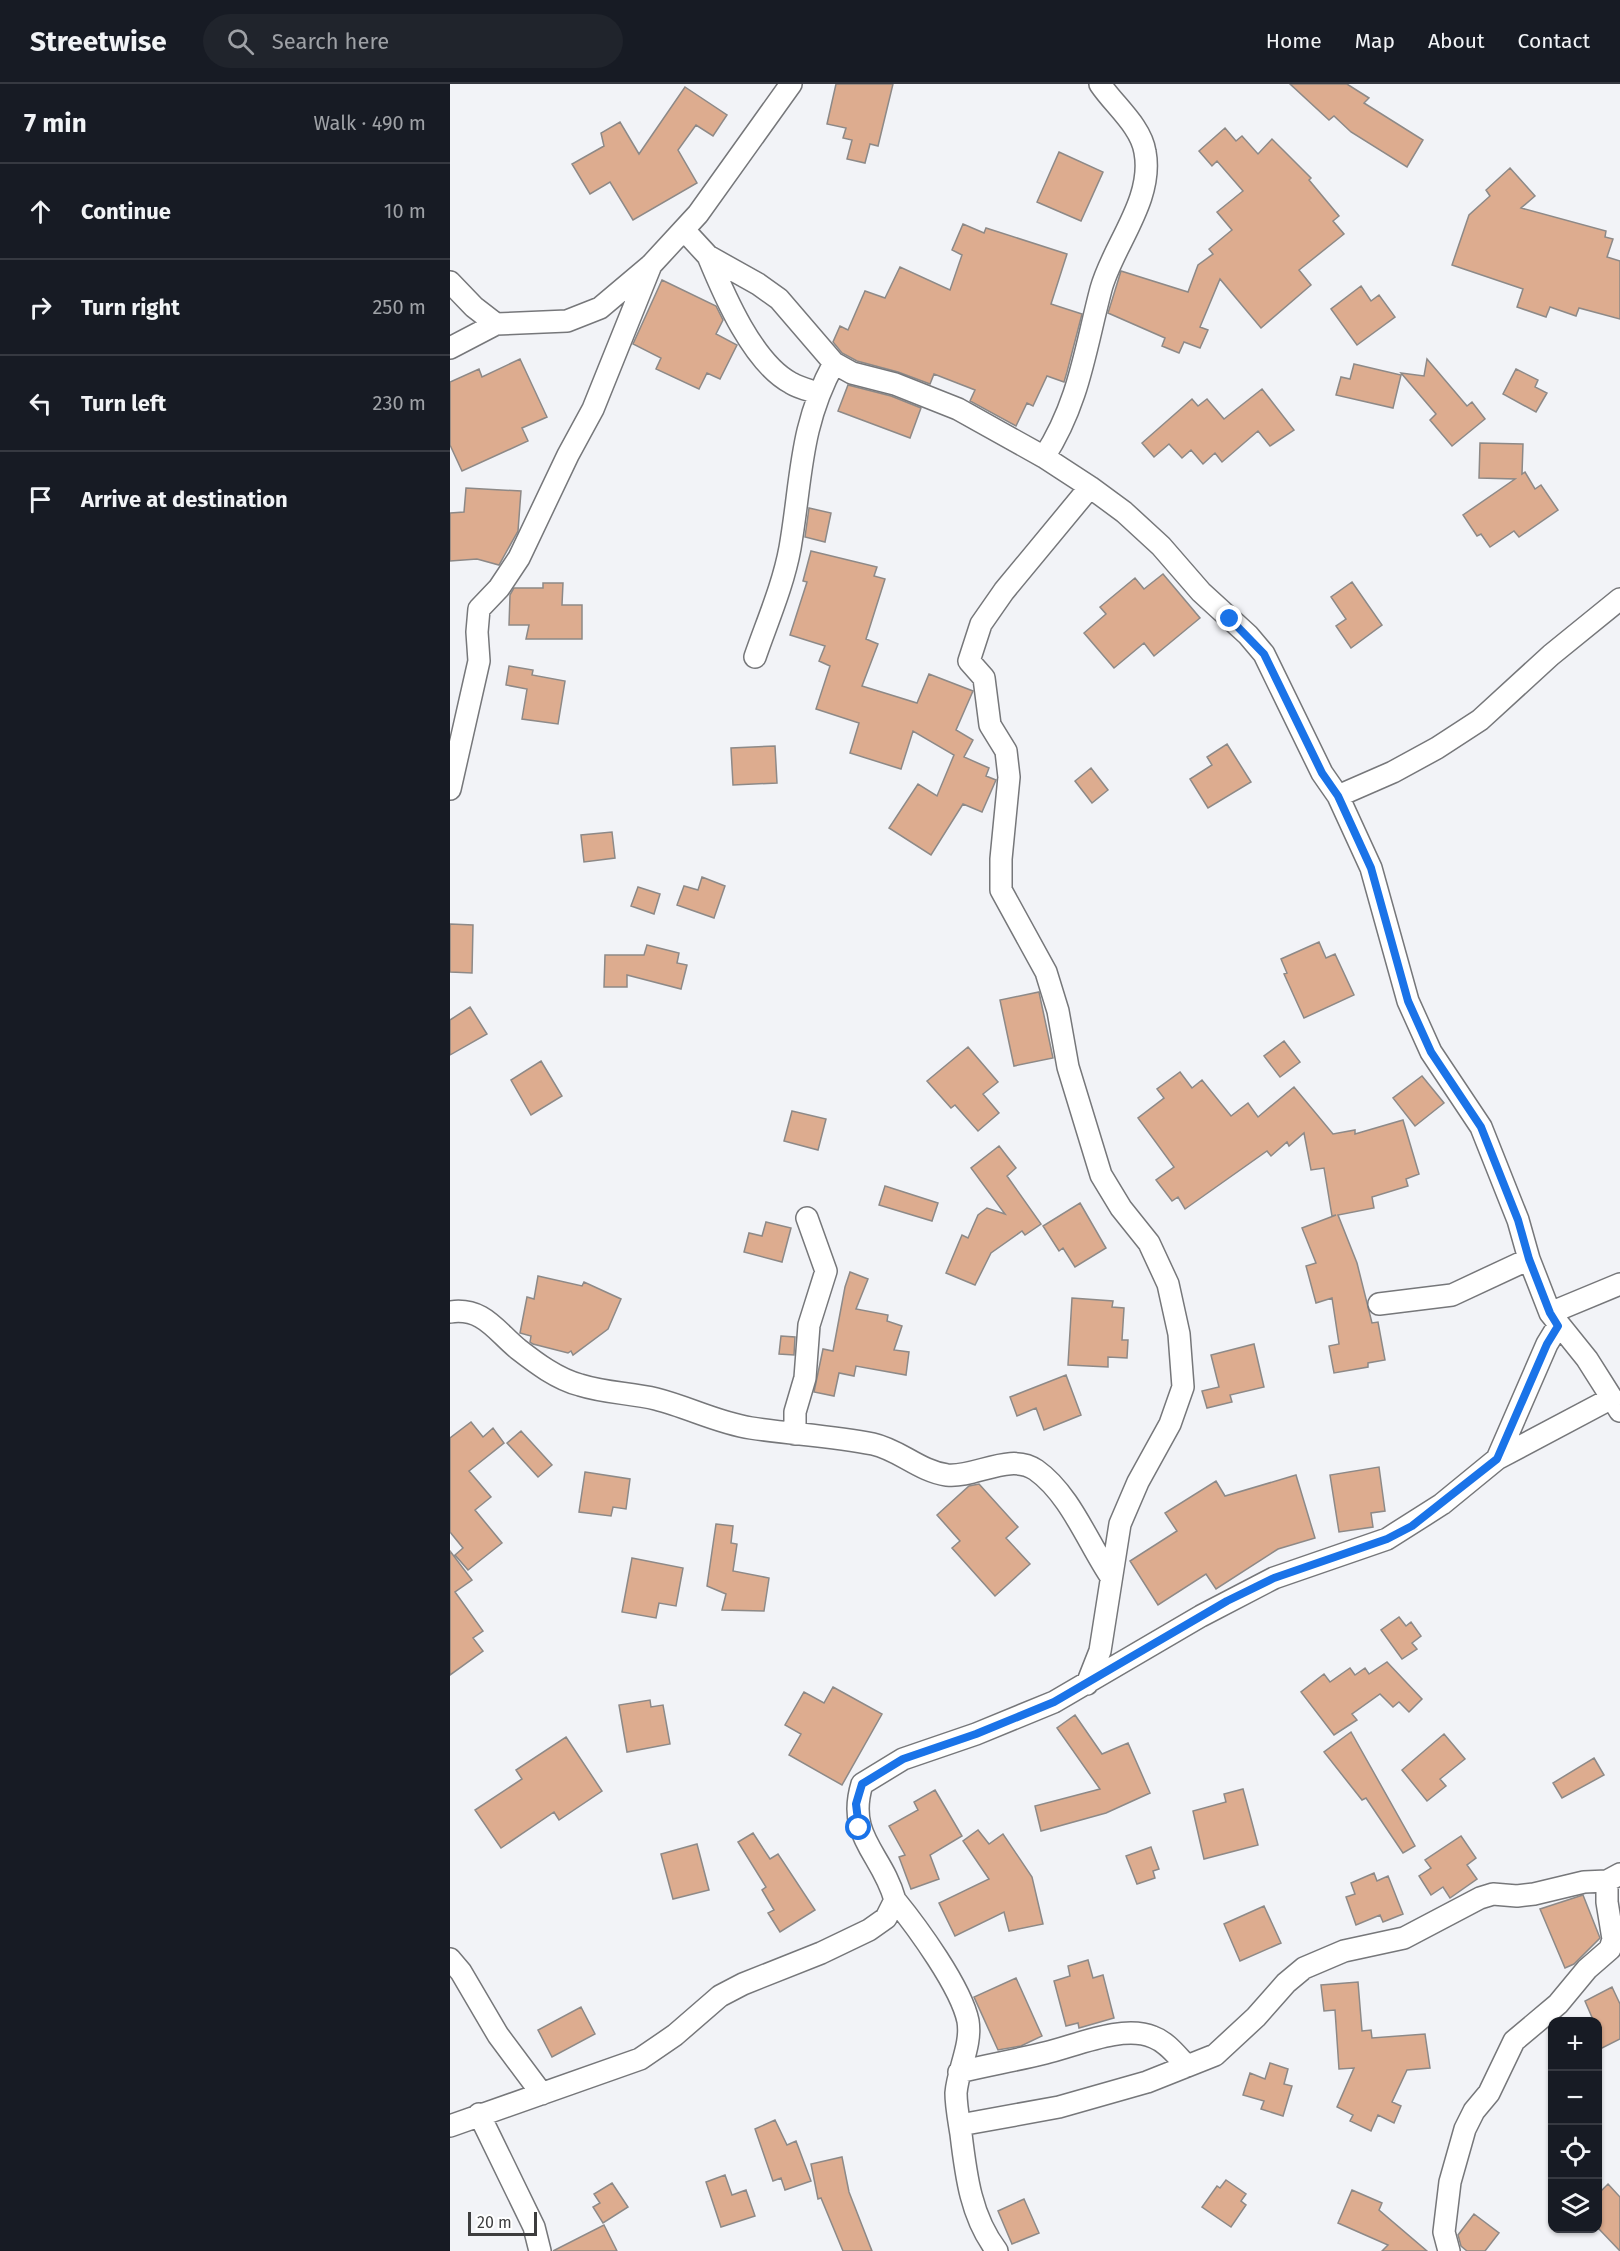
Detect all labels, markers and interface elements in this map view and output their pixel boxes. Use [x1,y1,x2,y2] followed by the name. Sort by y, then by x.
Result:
[203,14,623,68] search box
[30,25,167,58] text: Streetwise
[224,25,257,58] icon: search
[272,28,389,55] text: Search here
[1266,28,1322,54] text: Home
[1355,28,1395,54] text: Map
[1428,28,1485,54] text: About
[1518,28,1590,54] text: Contact
[24,108,87,139] text: 7 min
[314,111,426,135] text: Walk · 490 m
[24,195,57,228] icon: ahead
[81,198,171,225] text: Continue
[384,199,426,223] text: 10 m
[24,291,57,324] icon: right
[81,294,180,321] text: Turn right
[372,295,426,319] text: 250 m
[24,387,57,420] icon: left
[81,390,166,417] text: Turn left
[373,391,426,415] text: 230 m
[24,483,57,516] icon: arrive
[81,486,288,513] text: Arrive at destination
[1216,605,1242,631] route end
[845,1814,871,1840] route start
[1548,2017,1602,2233] map controls
[1548,2017,1602,2071] button: +
[1548,2071,1602,2125] button: −
[1548,2125,1602,2179] button: locate
[1548,2179,1602,2233] button: layers
[468,2209,537,2236] scale bar
[477,2213,512,2232] text: 20 m

